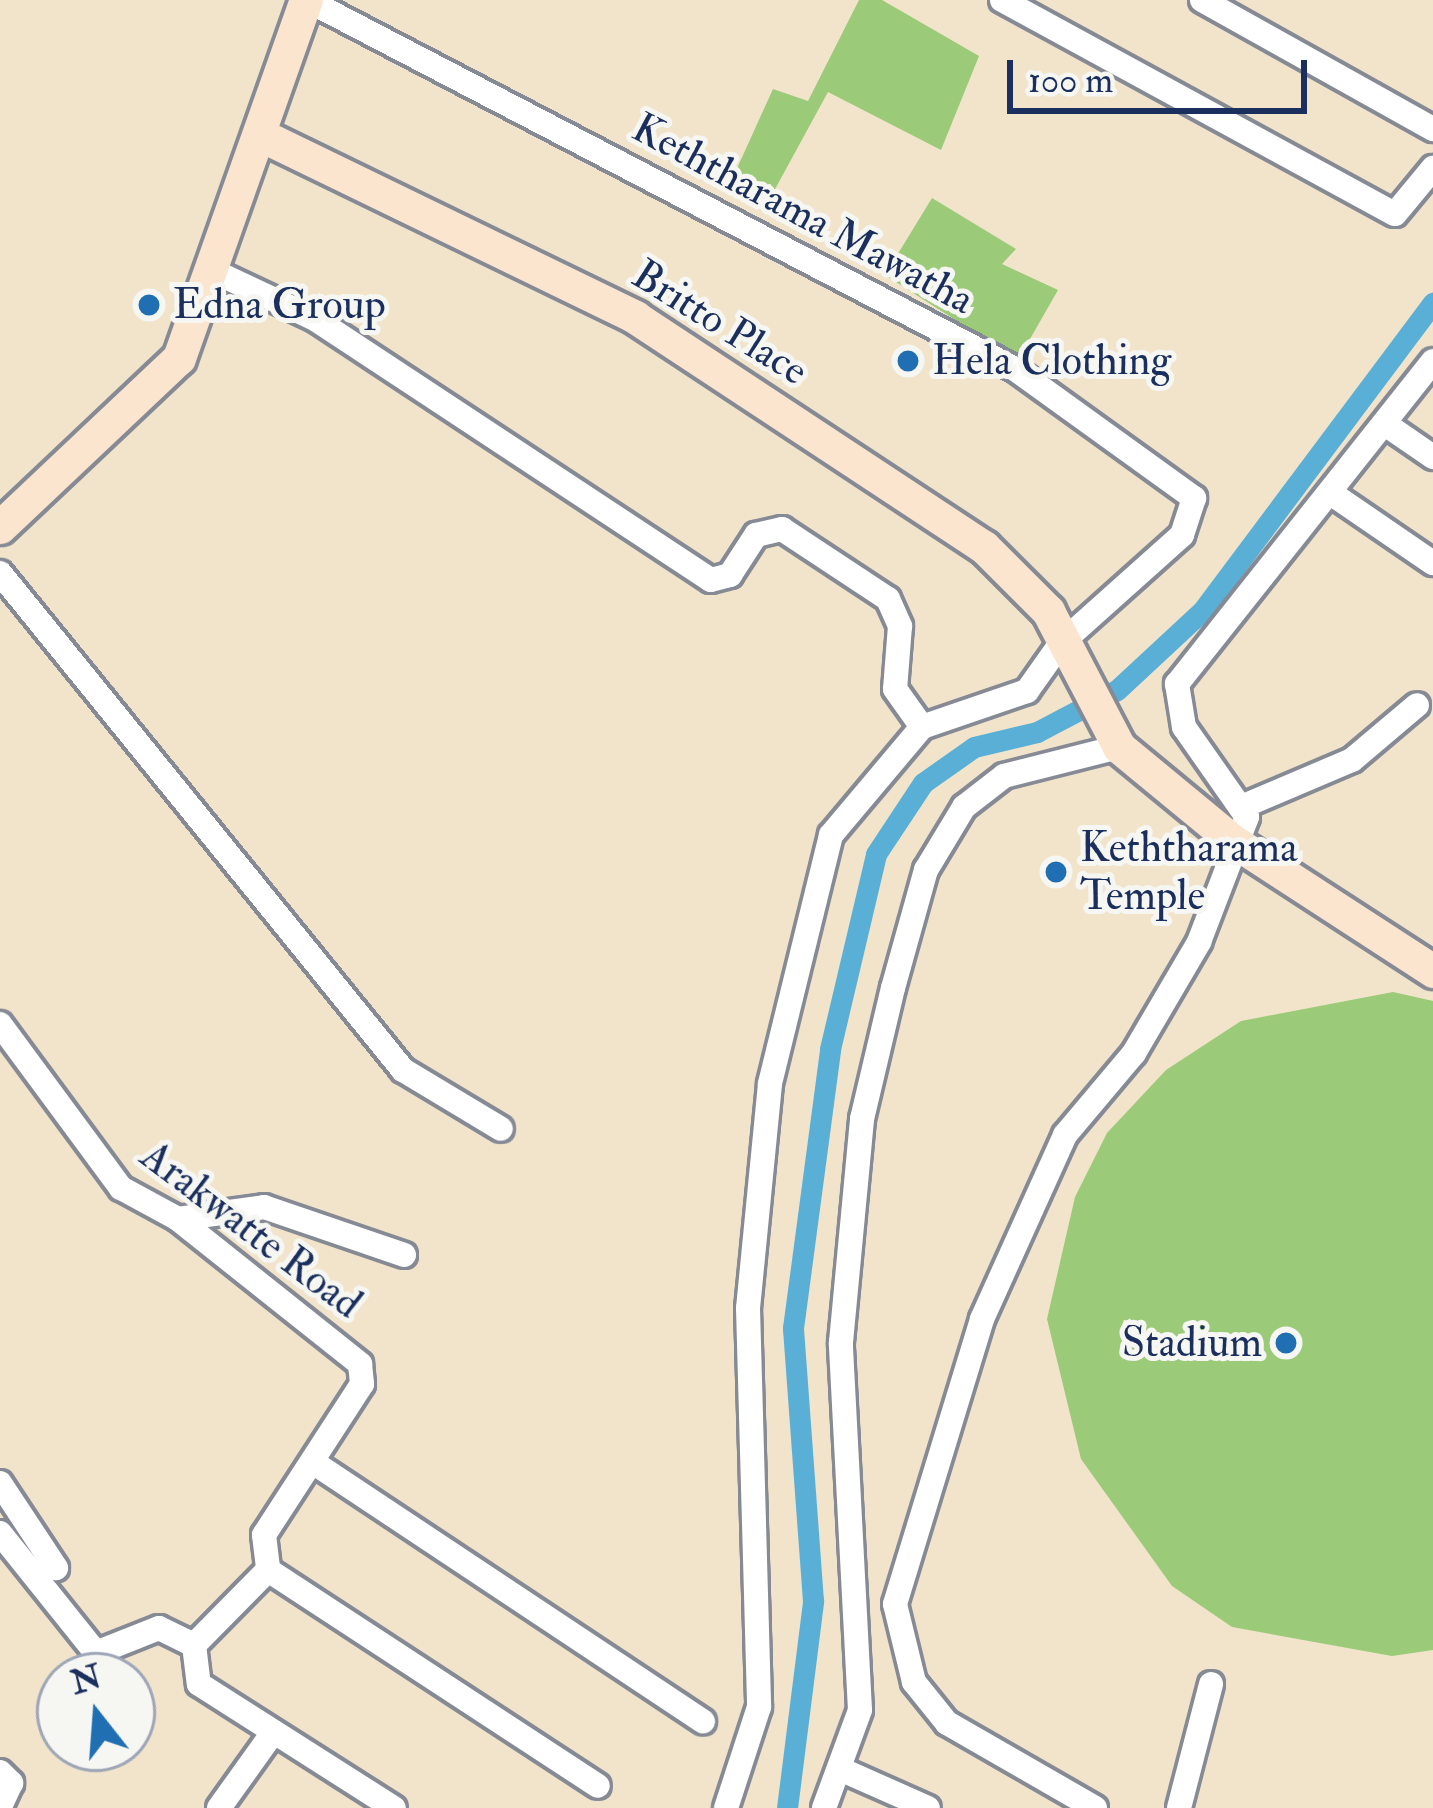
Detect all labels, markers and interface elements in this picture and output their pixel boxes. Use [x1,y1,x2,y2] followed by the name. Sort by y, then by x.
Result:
[1013,36,1313,110] scale bar
[1028,58,1113,103] text: 100 m
[624,103,982,325] street label: Keththarama Mawatha
[623,249,817,397] street label: Britto Place
[173,280,386,330] place label: Edna Group
[136,292,162,318] marker: Edna Group
[932,336,1171,386] place label: Hela Clothing
[895,348,921,374] marker: Hela Clothing
[1080,823,1297,922] place label: Keththarama Temple
[1043,859,1069,885] marker: Keththarama Temple
[130,1130,372,1330] street label: Arakwatte Road
[1122,1318,1262,1368] place label: Stadium
[1273,1330,1299,1356] marker: Stadium
[36,1652,156,1772] north arrow
[66,1656,106,1704] text: N

